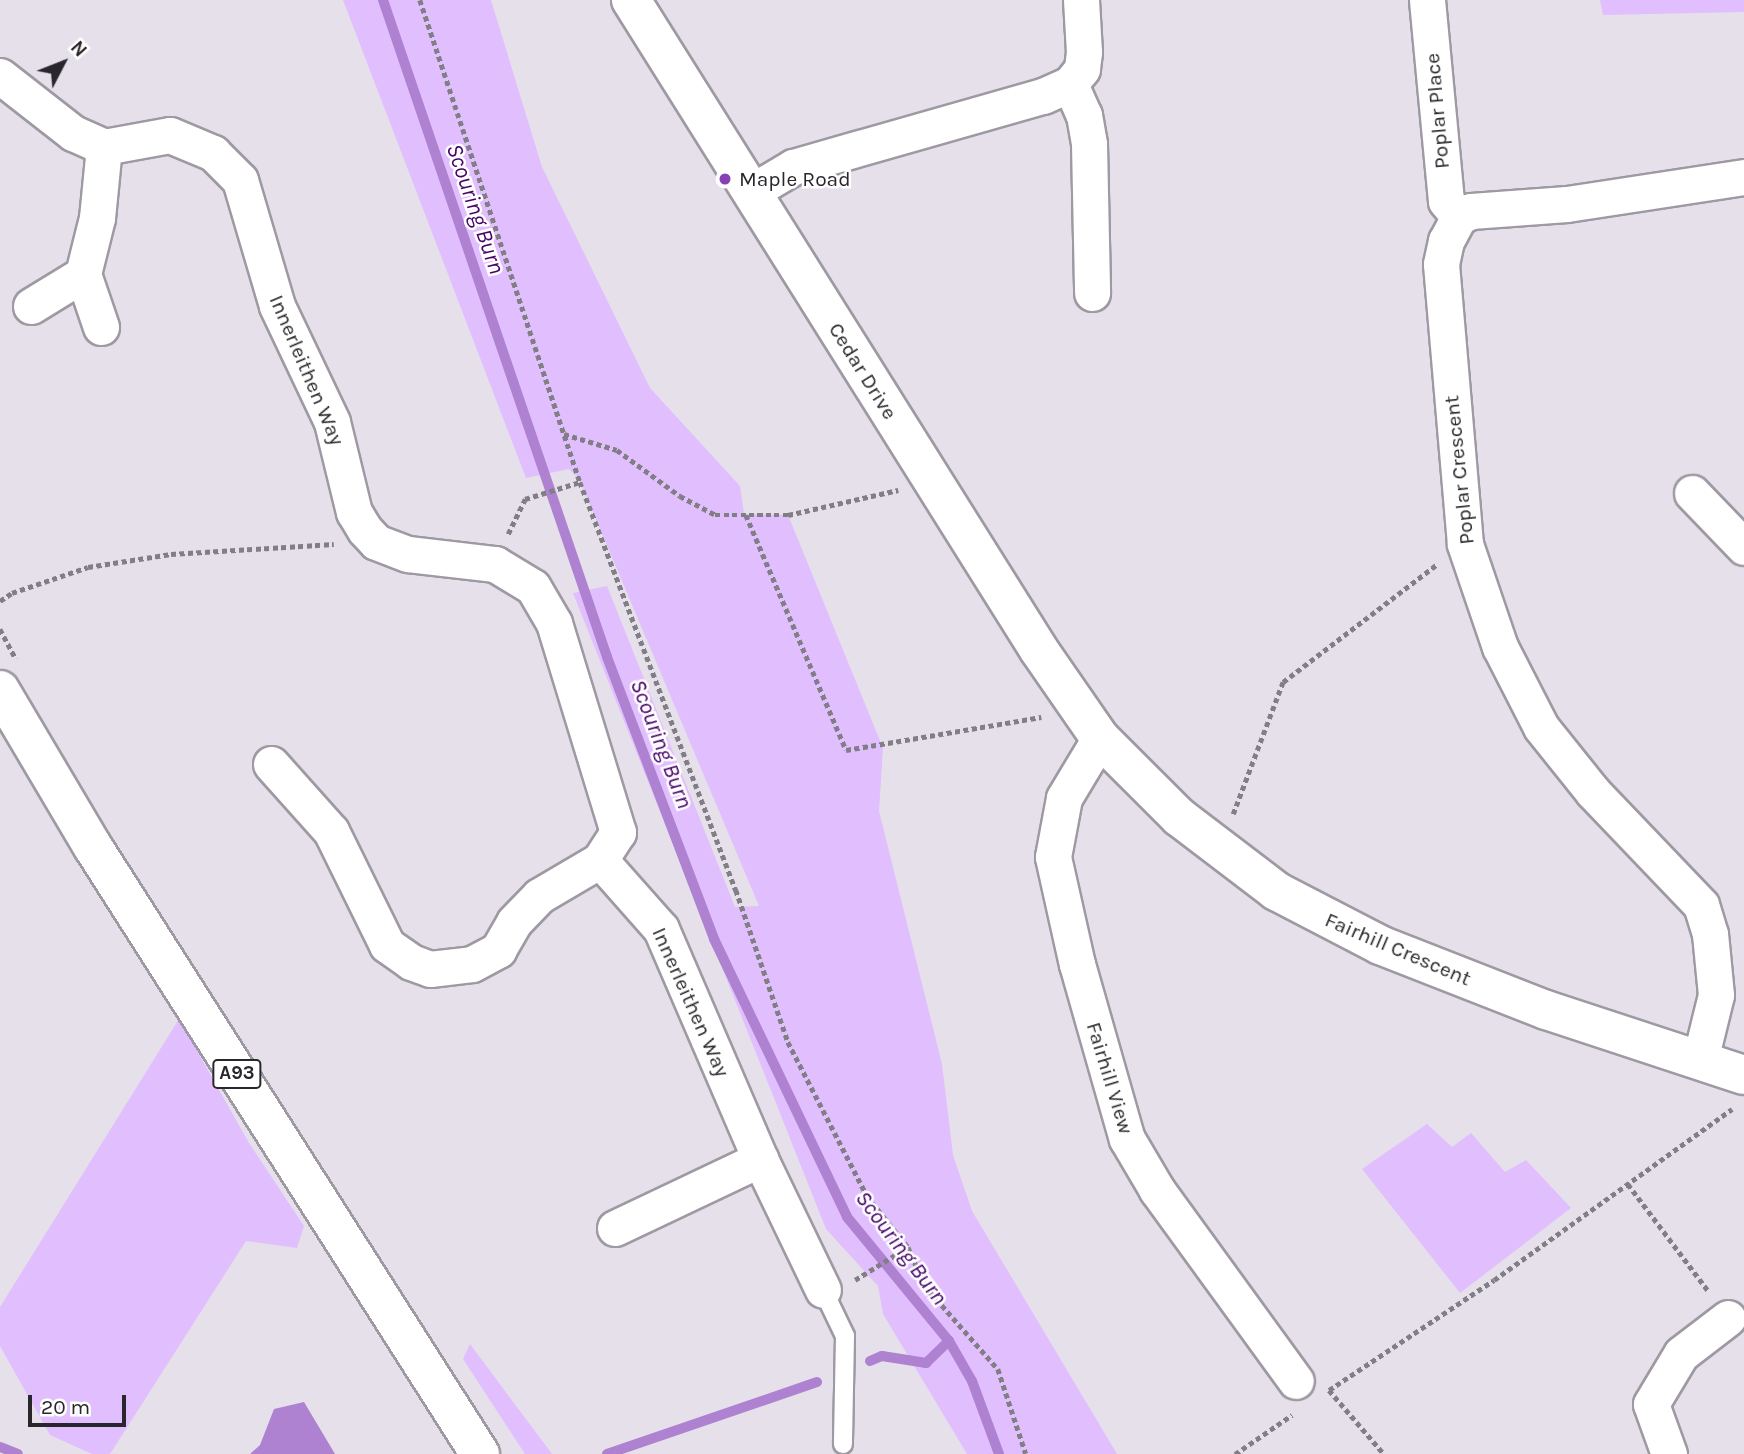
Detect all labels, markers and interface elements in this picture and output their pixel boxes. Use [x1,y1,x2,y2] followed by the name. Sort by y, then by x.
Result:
[28,28,98,98] north arrow
[66,37,91,61] text: N
[1419,52,1455,170] street label: Poplar Place
[440,140,510,278] water label: Scouring Burn
[739,166,851,192] place label: Maple Road
[717,171,733,187] marker: Maple Road
[264,291,350,449] street label: Innerleithen Way
[823,318,903,424] street label: Cedar Drive
[1439,394,1479,546] street label: Poplar Crescent
[624,676,698,812] water label: Scouring Burn
[1321,907,1475,991] street label: Fairhill Crescent
[647,923,735,1081] street label: Innerleithen Way
[1081,1019,1139,1137] street label: Fairhill View
[211,1058,263,1090] road number: A93
[849,1185,953,1311] water label: Scouring Burn
[32,1380,130,1424] scale bar
[41,1395,90,1419] text: 20 m

